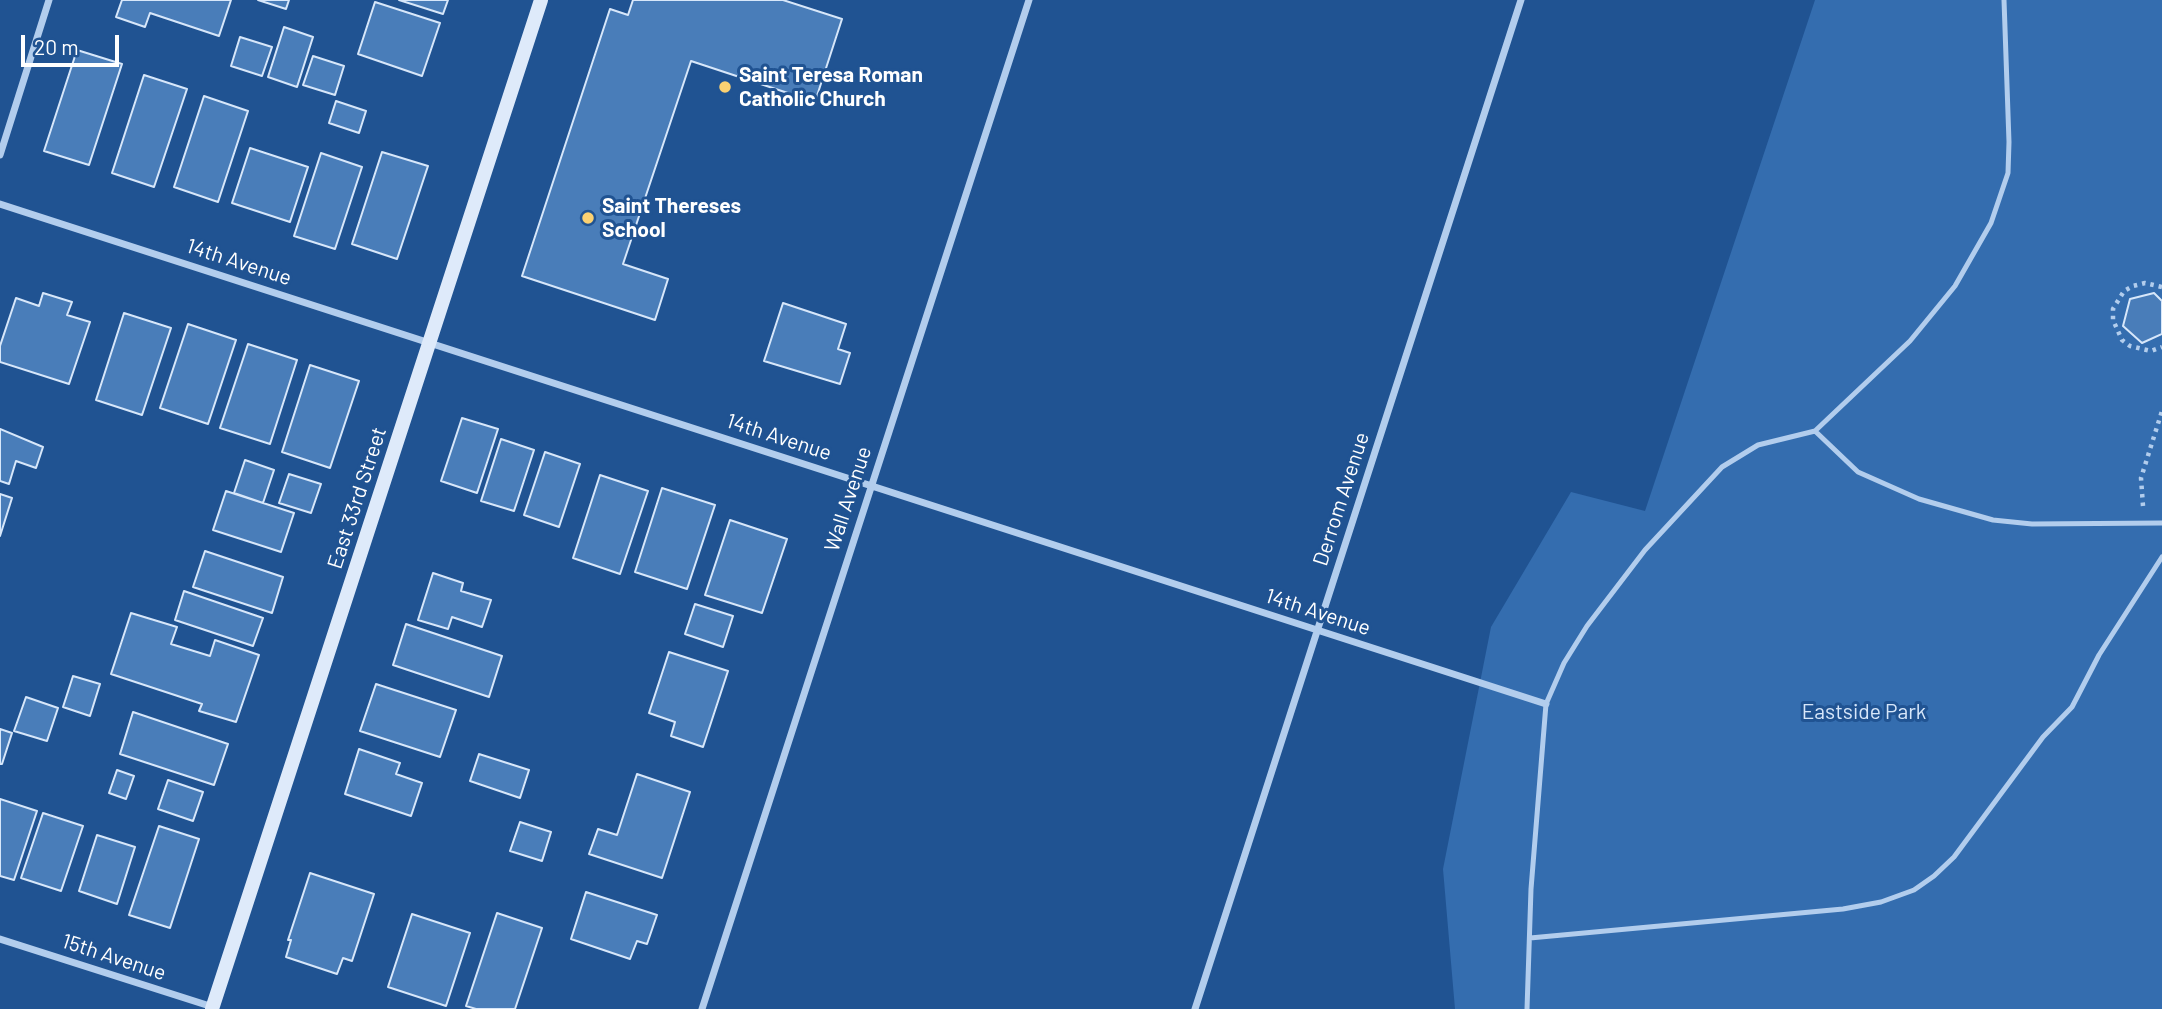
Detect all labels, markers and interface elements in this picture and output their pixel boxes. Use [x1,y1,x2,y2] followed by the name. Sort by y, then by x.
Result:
[24,21,122,65] scale bar
[34,34,79,59] text: 20 m
[739,62,923,112] place label: Saint Teresa Roman Catholic Church
[717,79,733,95] marker: Saint Teresa Roman Catholic Church
[602,193,741,243] place label: Saint Thereses School
[580,210,596,226] marker: Saint Thereses School
[183,233,295,291] street label: 14th Avenue
[723,408,835,466] street label: 14th Avenue
[322,424,392,572] street label: East 33rd Street
[1308,429,1374,569] street label: Derrom Avenue
[819,443,877,555] street label: Wall Avenue
[1262,583,1374,641] street label: 14th Avenue
[1802,699,1926,725] park label: Eastside Park
[59,928,169,986] street label: 15th Avenue

